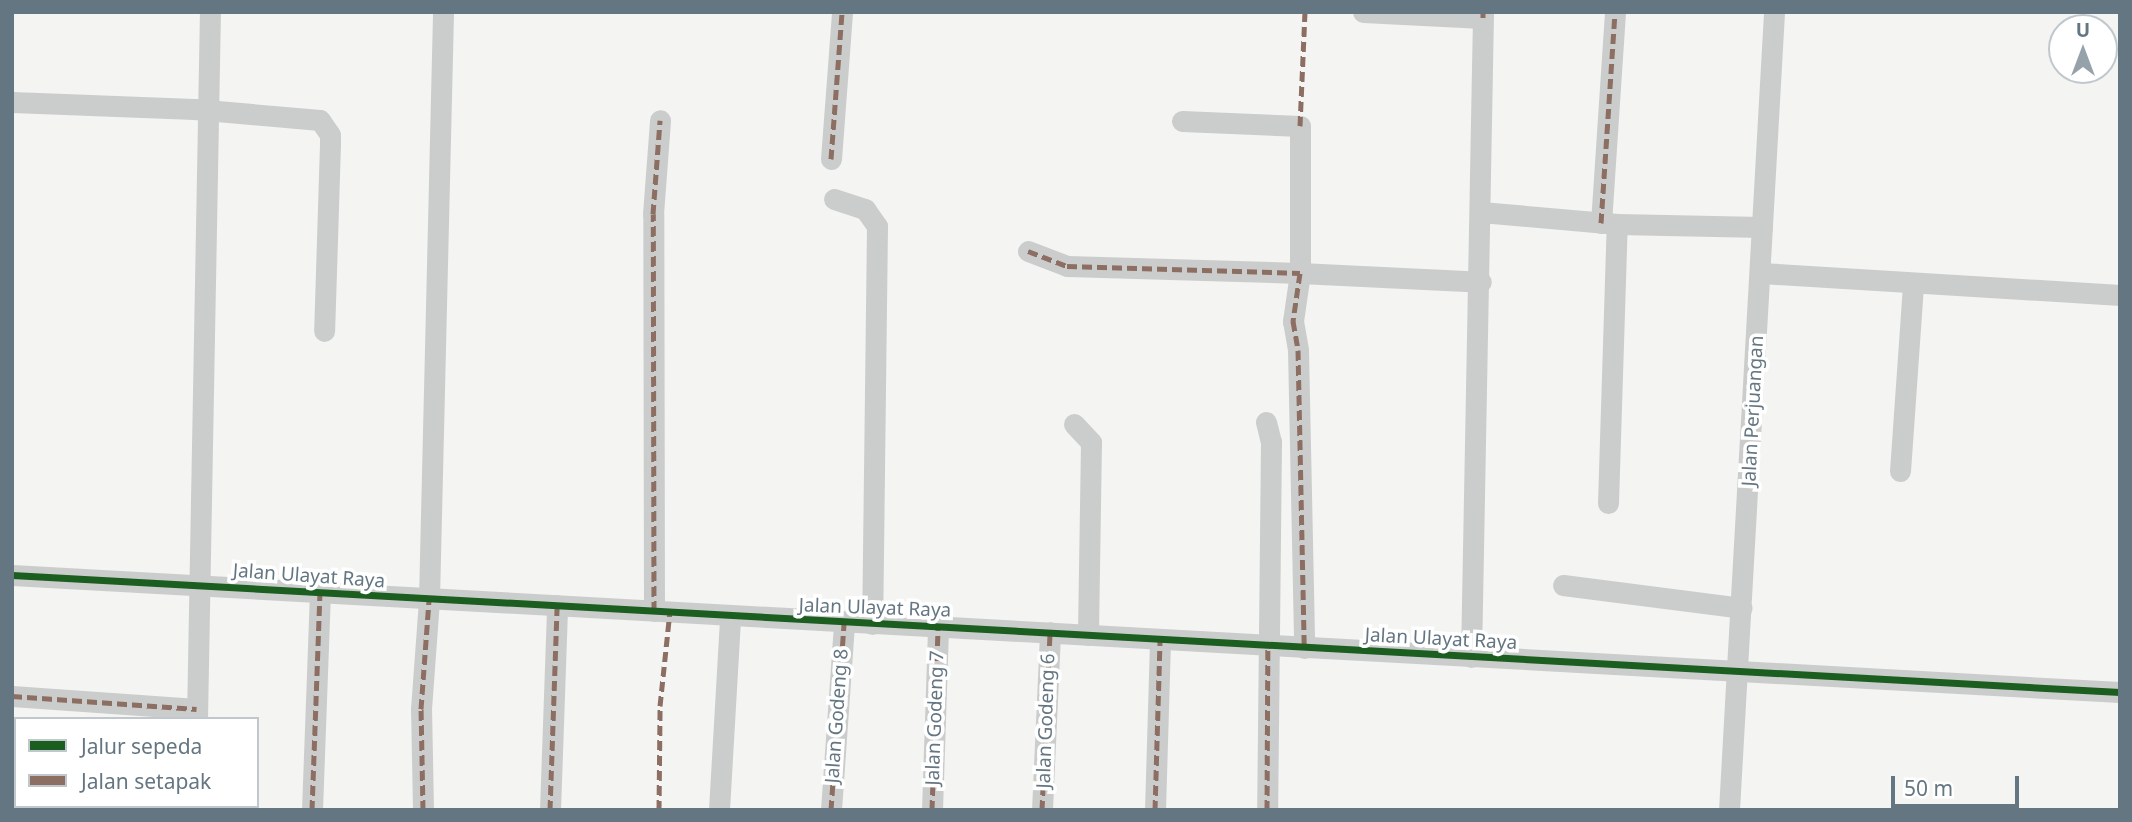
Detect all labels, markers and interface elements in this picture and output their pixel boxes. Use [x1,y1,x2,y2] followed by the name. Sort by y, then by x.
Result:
[2048,14,2118,84] north arrow
[2076,17,2090,43] text: U
[1738,335,1768,487] street label: Jalan Perjuangan
[232,559,386,593] street label: Jalan Ulayat Raya
[798,594,952,622] street label: Jalan Ulayat Raya
[1364,624,1518,654] street label: Jalan Ulayat Raya
[821,648,853,784] street label: Jalan Godeng 8
[921,650,949,786] street label: Jalan Godeng 7
[1032,653,1060,789] street label: Jalan Godeng 6
[14,717,259,808] legend
[81,732,202,760] text: Jalur sepeda
[1894,762,2022,806] scale bar
[81,767,211,795] text: Jalan setapak
[1904,774,1953,802] text: 50 m

